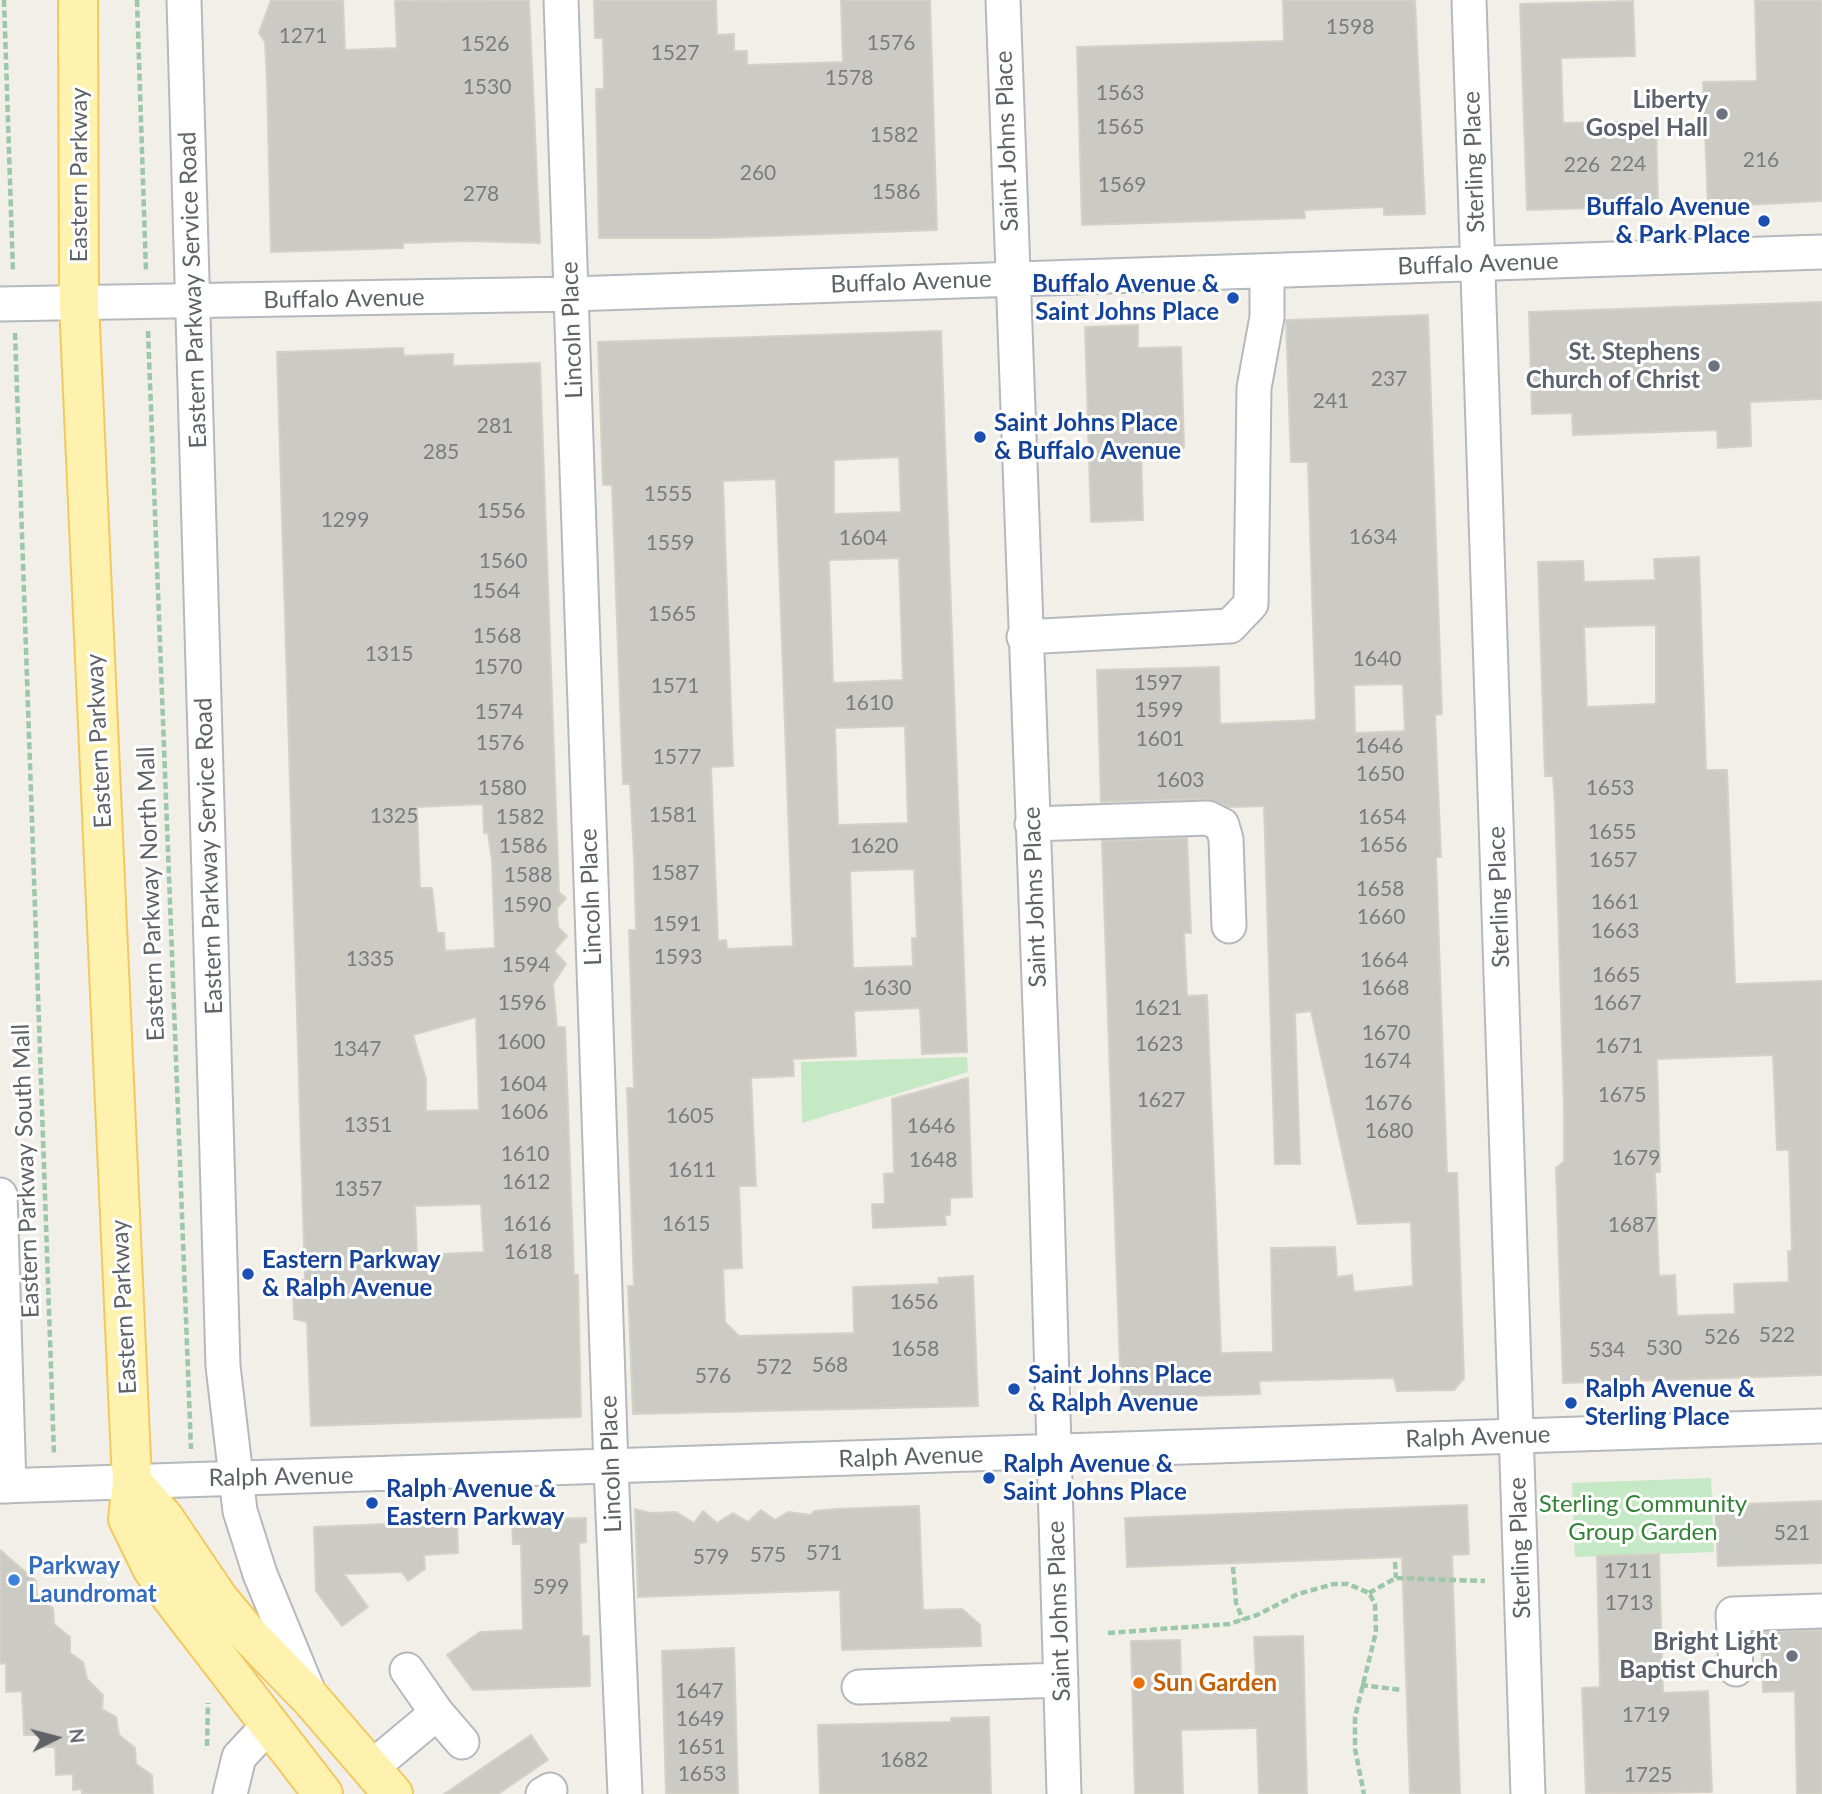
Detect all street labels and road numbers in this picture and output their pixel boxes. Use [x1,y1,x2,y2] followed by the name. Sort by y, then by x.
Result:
[989,50,1025,232] street label: Saint Johns Place
[65,87,93,263] street label: Eastern Parkway
[1457,91,1491,233] street label: Sterling Place
[173,131,213,449] street label: Eastern Parkway Service Road
[1397,247,1559,281] street label: Buffalo Avenue
[555,261,589,399] street label: Lincoln Place
[830,265,992,299] street label: Buffalo Avenue
[263,283,425,315] street label: Buffalo Avenue
[80,653,118,829] street label: Eastern Parkway
[189,697,229,1015] street label: Eastern Parkway Service Road
[131,746,171,1042] street label: Eastern Parkway North Mall
[1017,806,1053,988] street label: Saint Johns Place
[1482,826,1516,968] street label: Sterling Place
[574,828,608,966] street label: Lincoln Place
[6,1023,46,1319] street label: Eastern Parkway South Mall
[105,1219,143,1395] street label: Eastern Parkway
[594,1395,628,1533] street label: Lincoln Place
[1405,1420,1551,1454] street label: Ralph Avenue
[838,1440,984,1474] street label: Ralph Avenue
[208,1461,354,1493] street label: Ralph Avenue
[1503,1477,1537,1619] street label: Sterling Place
[1041,1520,1077,1702] street label: Saint Johns Place

